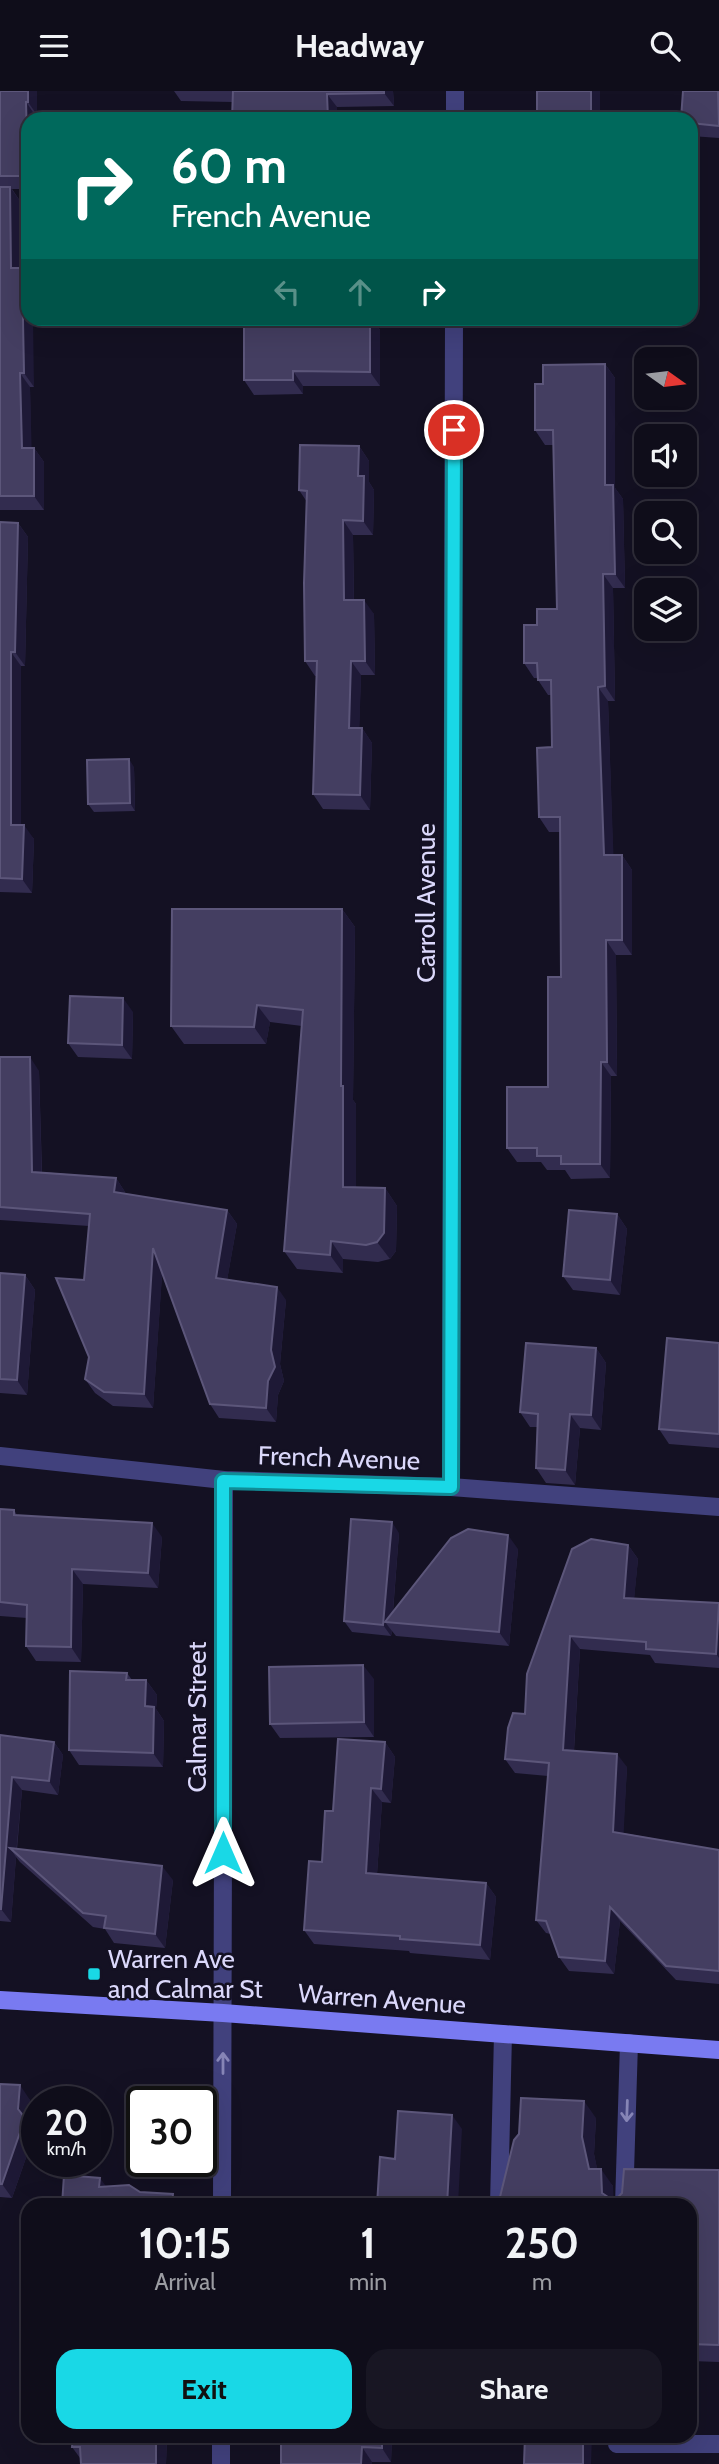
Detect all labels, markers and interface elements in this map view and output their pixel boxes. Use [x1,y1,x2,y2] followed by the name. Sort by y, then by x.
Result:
[295,26,424,65] text: Headway
[35,27,73,65] icon: menu
[646,27,684,65] icon: search
[171,136,287,195] text: 60 m
[56,140,147,231] icon: right
[171,196,371,235] text: French Avenue
[268,273,306,311] icon: left
[341,273,379,311] icon: ahead
[414,273,452,311] icon: right
[634,347,696,409] north arrow
[634,347,697,641] map controls
[424,400,484,460] pin
[435,411,473,449] icon: arrive
[634,424,697,487] button: sound
[634,501,697,564] button: search
[634,578,697,641] button: layers
[410,823,442,983] street label: Carroll Avenue
[257,1439,421,1477] street label: French Avenue
[181,1641,213,1792] street label: Calmar Street
[186,1816,260,1890] position arrow
[108,1943,263,2005] place label: Warren Ave and Calmar St
[86,1966,102,1982] marker: Warren Ave and Calmar St
[297,1977,467,2021] street label: Warren Avenue
[216,2052,230,2075] one-way arrow
[126,2086,217,2177] speed limit sign: 30
[620,2099,634,2122] one-way arrow
[45,2101,88,2144] text: 20
[47,2138,86,2160] text: km/h
[139,2217,231,2269] text: 10:15
[360,2217,376,2269] text: 1
[505,2217,579,2269] text: 250
[154,2268,216,2296] text: Arrival
[349,2268,387,2296] text: min
[532,2268,552,2296] text: m
[56,2349,352,2429] button: Exit
[366,2349,662,2429] button: Share

